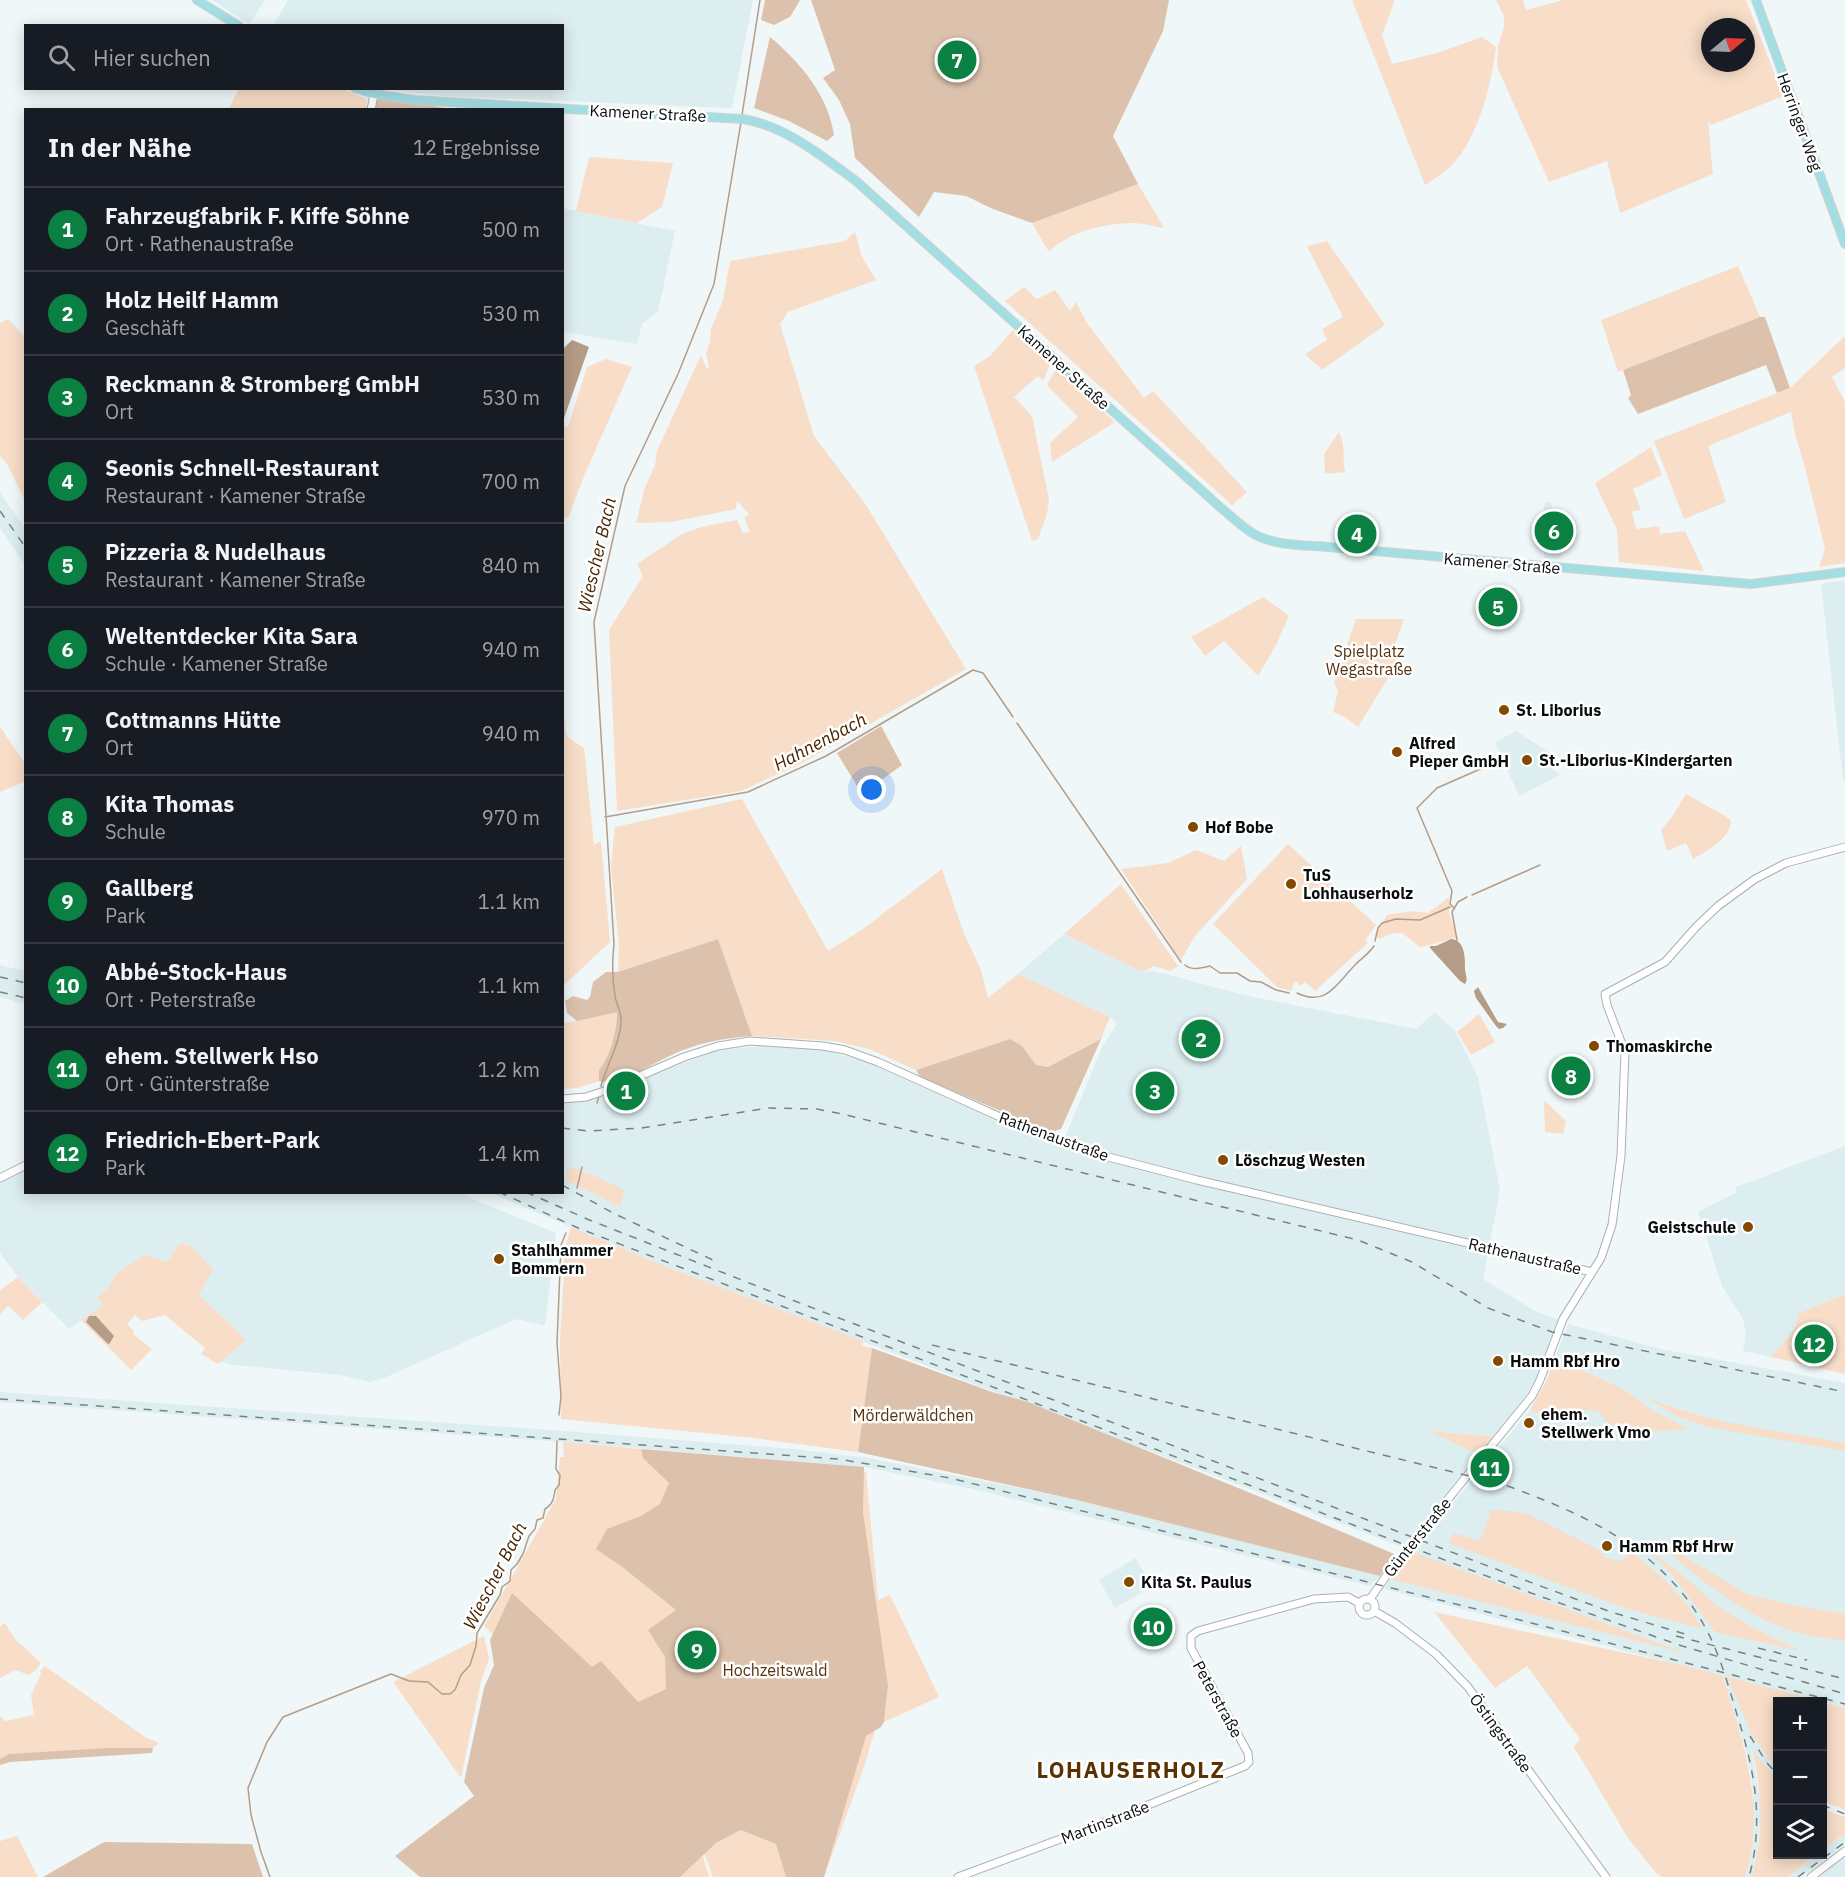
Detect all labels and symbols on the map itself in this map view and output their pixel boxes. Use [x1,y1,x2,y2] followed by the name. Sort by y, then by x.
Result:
[1701,18,1755,72] north arrow
[938,38,976,82] pin: 7
[1773,70,1827,174] street label: Herringer Weg
[589,100,707,126] street label: Kamener Straße
[1014,320,1114,414] street label: Kamener Straße
[572,495,621,615] water label: Wiescher Bach
[1534,508,1574,554] pin: 6
[1338,512,1376,556] pin: 4
[1443,548,1561,578] street label: Kamener Straße
[1478,584,1518,630] pin: 5
[1326,641,1412,679] park label: Spielplatz Wegastraße
[1516,700,1601,720] place label: St. Liborius
[1497,703,1511,717] marker: St. Liborius
[769,707,870,776] water label: Hahnenbach
[1409,733,1509,771] place label: Alfred Pieper GmbH
[1390,745,1404,759] marker: Alfred Pieper GmbH
[1539,750,1733,770] place label: St.-Liborius-Kindergarten
[1520,753,1534,767] marker: St.-Liborius-Kindergarten
[857,775,886,804] your location
[1205,817,1273,837] place label: Hof Bobe
[1186,820,1200,834] marker: Hof Bobe
[1303,865,1413,903] place label: TuS Lohhauserholz
[1284,877,1298,891] marker: TuS Lohhauserholz
[1182,1016,1220,1062] pin: 2
[1606,1036,1712,1056] place label: Thomaskirche
[1587,1039,1601,1053] marker: Thomaskirche
[1552,1054,1590,1098] pin: 8
[606,1068,646,1114] pin: 1
[1136,1068,1174,1114] pin: 3
[996,1107,1112,1165] street label: Rathenaustraße
[1235,1150,1365,1170] place label: Löschzug Westen
[1216,1153,1230,1167] marker: Löschzug Westen
[1648,1217,1736,1237] place label: Geistschule
[1741,1220,1755,1234] marker: Geistschule
[1466,1233,1584,1279] street label: Rathenaustraße
[511,1240,614,1278] place label: Stahlhammer Bommern
[492,1252,506,1266] marker: Stahlhammer Bommern
[1794,1322,1834,1366] pin: 12
[1510,1351,1620,1371] place label: Hamm Rbf Hro
[1491,1354,1505,1368] marker: Hamm Rbf Hro
[1541,1404,1651,1442] place label: ehem. Stellwerk Vmo
[852,1405,974,1425] park label: Mörderwäldchen
[1522,1416,1536,1430] marker: ehem. Stellwerk Vmo
[1470,1446,1510,1490] pin: 11
[1379,1493,1455,1581] street label: Günterstraße
[458,1518,531,1633] water label: Wiescher Bach
[1619,1536,1734,1556] place label: Hamm Rbf Hrw
[1600,1539,1614,1553] marker: Hamm Rbf Hrw
[1141,1572,1252,1592] place label: Kita St. Paulus
[1122,1575,1136,1589] marker: Kita St. Paulus
[1134,1604,1172,1650] pin: 10
[678,1628,716,1672] pin: 9
[1189,1657,1247,1741] street label: Peterstraße
[722,1660,828,1680] park label: Hochzeitswald
[1466,1690,1536,1777] street label: Östingstraße
[1037,1755,1225,1784] district label: LOHAUSERHOLZ
[1058,1796,1152,1848] street label: Martinstraße

